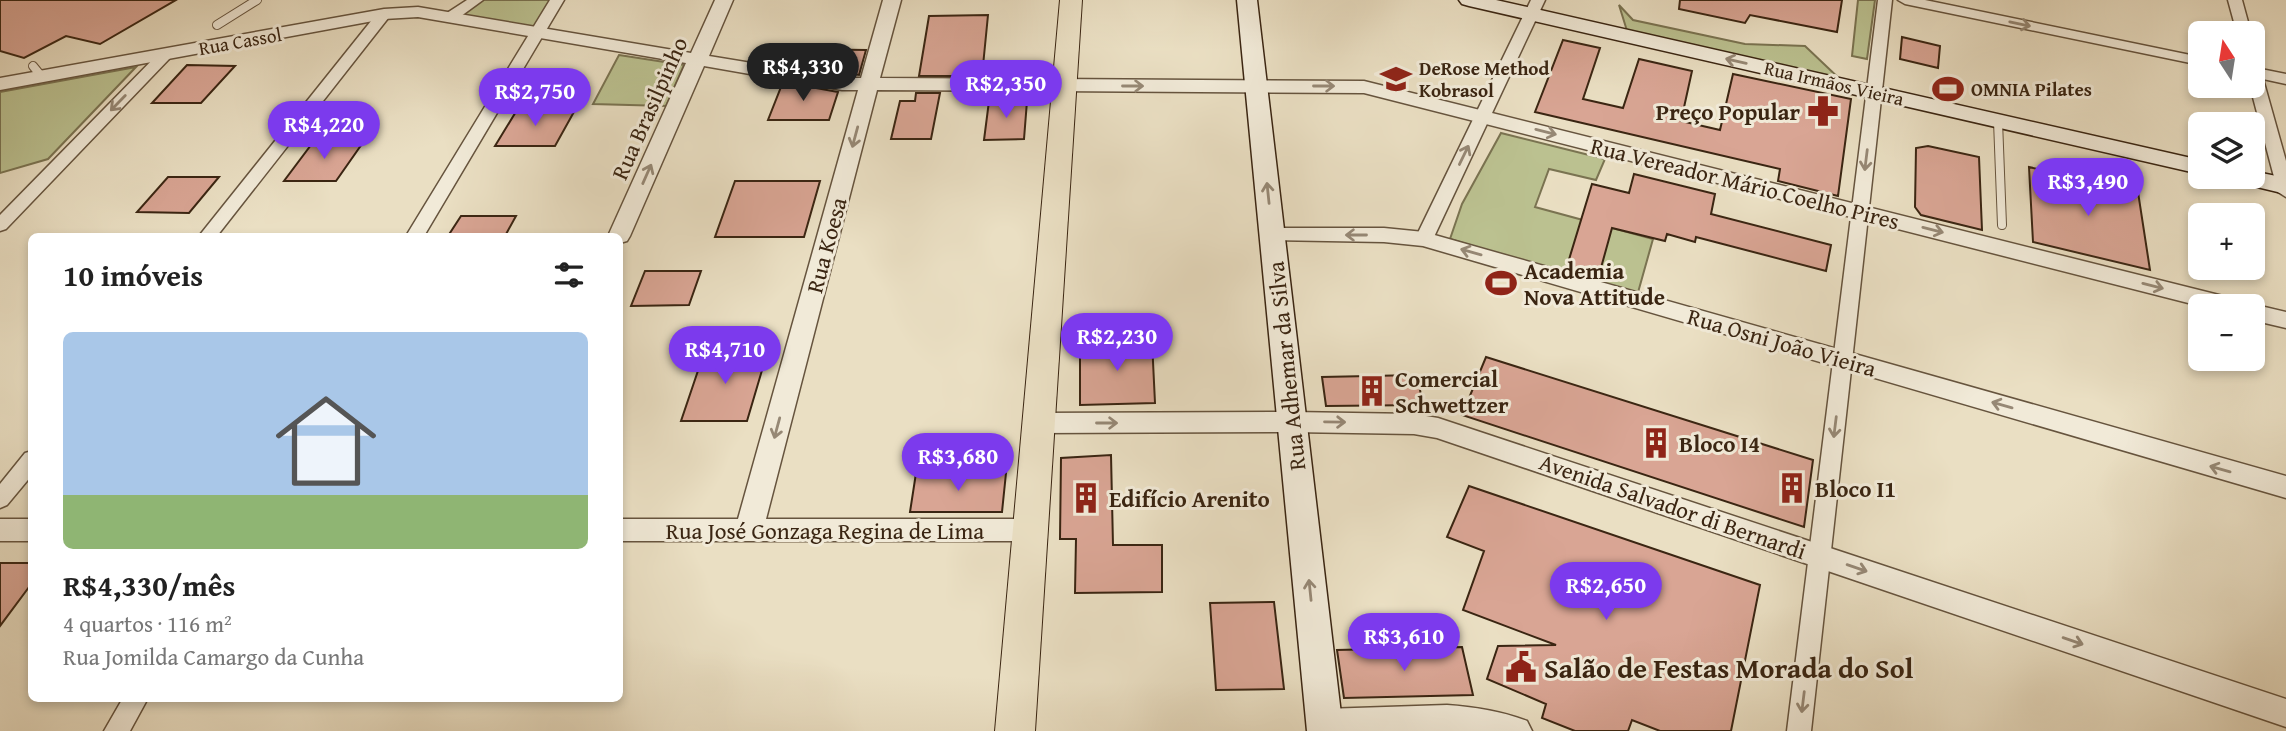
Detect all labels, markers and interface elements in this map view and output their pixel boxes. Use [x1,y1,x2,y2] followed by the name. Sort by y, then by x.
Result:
[2008,17,2031,31] one-way arrow
[196,20,284,62] street label: Rua Cassol
[2188,21,2264,98] north arrow
[2188,21,2265,371] map controls
[603,31,695,185] street label: Rua Brasilpinho
[738,43,868,103] pin: R$4,330
[763,49,843,82] text: R$4,330
[1725,53,1748,67] one-way arrow
[1761,53,1907,113] street label: Rua Irmãos Vieira
[1419,54,1549,104] place label: DeRose Method Kobrasol
[941,60,1071,120] pin: R$2,350
[1379,62,1413,96] school or university icon: DeRose Method Kobrasol
[966,66,1046,99] text: R$2,350
[470,68,600,128] pin: R$2,750
[1931,72,1965,106] sports icon: OMNIA Pilates
[495,74,575,107] text: R$2,750
[1971,75,2092,103] place label: OMNIA Pilates
[1121,79,1144,92] one-way arrow
[1312,79,1335,93] one-way arrow
[1806,94,1840,128] pharmacy icon: Preço Popular
[109,95,126,112] one-way arrow
[1656,95,1800,128] place label: Preço Popular
[259,102,389,161] pin: R$4,220
[284,107,364,140] text: R$4,220
[2188,112,2265,189] button: layers
[848,125,861,148] one-way arrow
[1534,126,1557,139] one-way arrow
[1587,129,1903,237] street label: Rua Vereador Mário Coelho Pires
[1458,145,1471,166] one-way arrow
[1860,148,1873,171] one-way arrow
[2023,158,2153,218] pin: R$3,490
[641,164,654,185] one-way arrow
[2048,164,2128,197] text: R$3,490
[1261,182,1274,205] one-way arrow
[797,193,855,296] street label: Rua Koesa
[2188,203,2265,280] button: +
[1921,224,1944,237] one-way arrow
[1345,228,1368,242] one-way arrow
[1460,245,1482,258] one-way arrow
[63,253,203,297] text: 10 imóveis
[1524,254,1665,313] place label: Academia Nova Attitude
[550,256,588,294] icon: filters
[1259,260,1313,472] street label: Rua Adhemar da Silva
[1484,266,1518,300] sports icon: Academia Nova Attitude
[2142,281,2164,294] one-way arrow
[2188,294,2265,371] button: −
[1684,299,1880,385] street label: Rua Osni João Vieira
[1052,314,1182,373] pin: R$2,230
[1077,319,1157,352] text: R$2,230
[660,326,790,386] pin: R$4,710
[685,332,765,365] text: R$4,710
[1395,362,1509,421] place label: Comercial Schwettzer
[1355,374,1389,408] building icon: Comercial Schwettzer
[263,378,389,504] icon: home
[1991,398,2013,411] one-way arrow
[1828,415,1841,438] one-way arrow
[770,416,783,438] one-way arrow
[1095,416,1118,430] one-way arrow
[1323,416,1346,429] one-way arrow
[1639,426,1673,460] building icon: Bloco I4
[1679,427,1760,460] place label: Bloco I4
[893,434,1023,493] pin: R$3,680
[918,439,998,472] text: R$3,680
[1535,445,1811,567] street label: Avenida Salvador di Bernardi
[2210,461,2232,474] one-way arrow
[1775,471,1809,505] building icon: Bloco I1
[1815,472,1896,505] place label: Bloco I1
[1069,481,1103,515] building icon: Edifício Arenito
[1109,482,1270,515] place label: Edifício Arenito
[666,514,984,547] street label: Rua José Gonzaga Regina de Lima
[1541,562,1671,622] pin: R$2,650
[63,563,235,607] text: R$4,330/mês
[1846,563,1868,575] one-way arrow
[1566,568,1646,601] text: R$2,650
[1303,579,1316,602] one-way arrow
[63,607,232,640] text: 4 quartos · 116 m²
[1339,614,1469,673] pin: R$3,610
[1364,619,1444,652] text: R$3,610
[2062,635,2084,648] one-way arrow
[63,640,364,673] text: Rua Jomilda Camargo da Cunha
[1544,647,1914,688] place label: Salão de Festas Morada do Sol
[1504,650,1538,684] public building icon: Salão de Festas Morada do Sol
[1796,690,1809,713] one-way arrow

